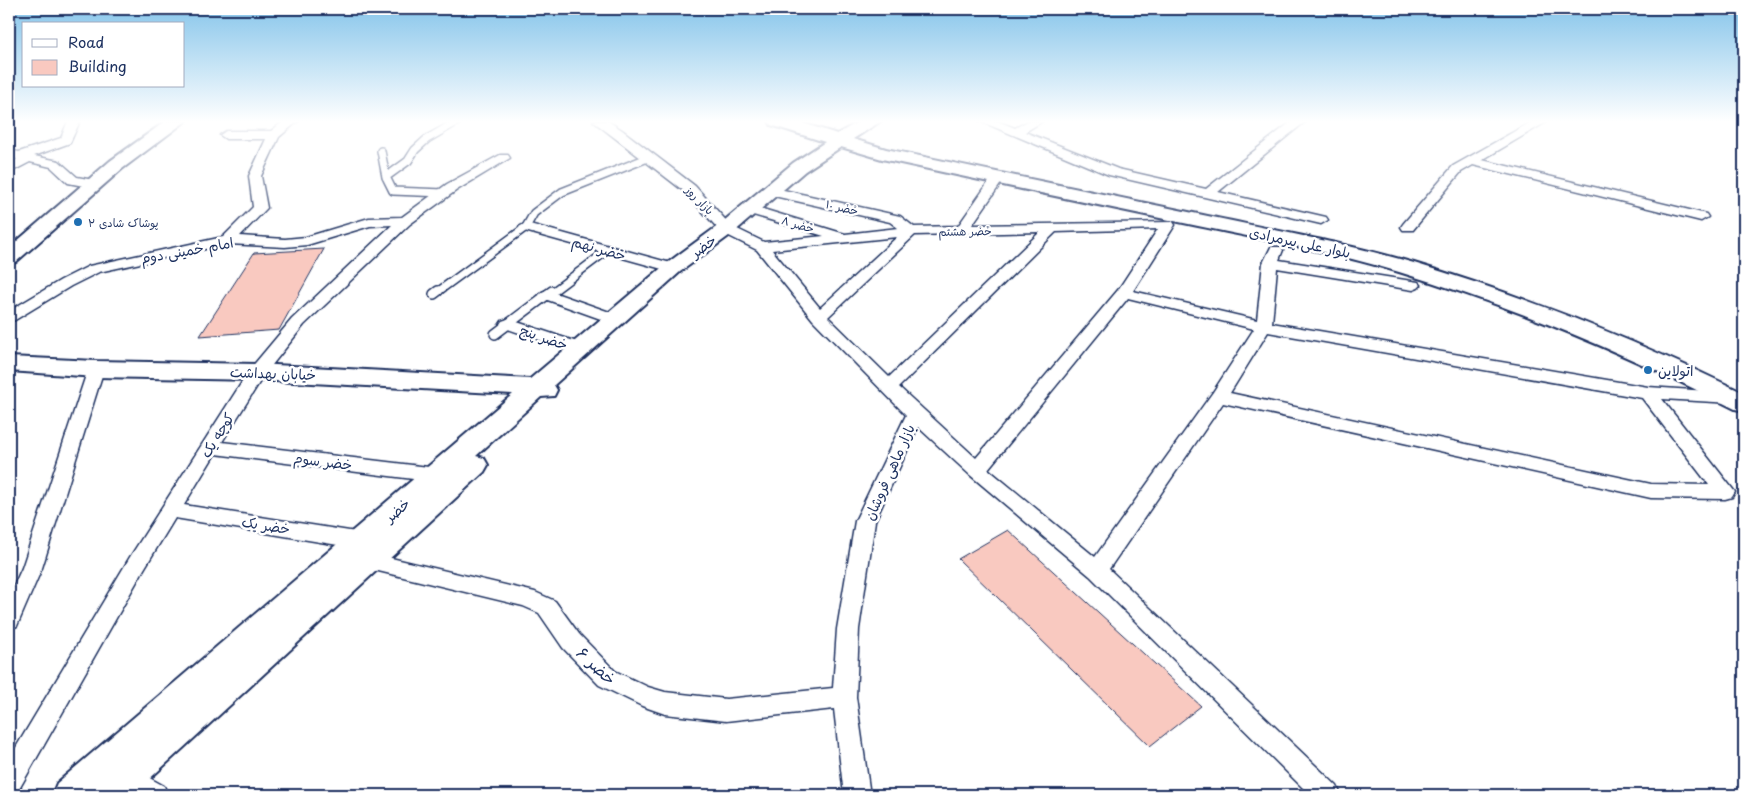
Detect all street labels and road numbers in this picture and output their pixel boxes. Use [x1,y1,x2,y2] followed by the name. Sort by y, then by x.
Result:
[681,181,718,218] street label: بازار روز
[824,195,860,219] street label: خضر ۱۰
[780,211,816,237] street label: خضر ۸
[1247,221,1353,263] street label: بلوار علی پیرمرادی
[938,222,992,241] street label: خضر هشتم
[685,229,720,263] street label: خضر
[569,230,628,267] street label: خضر نهم
[139,231,235,269] street label: امام خمینی دوم
[517,319,571,355] street label: خضر پنج
[230,361,316,385] street label: خیابان بهداشت
[195,408,239,462] street label: کوچه یک
[858,420,920,524] street label: بازار ماهی فروشان
[292,447,354,477] street label: خضر سوم
[379,493,414,528] street label: خضر
[240,511,292,539] street label: خضر یک
[572,640,622,690] street label: خضر ۶

